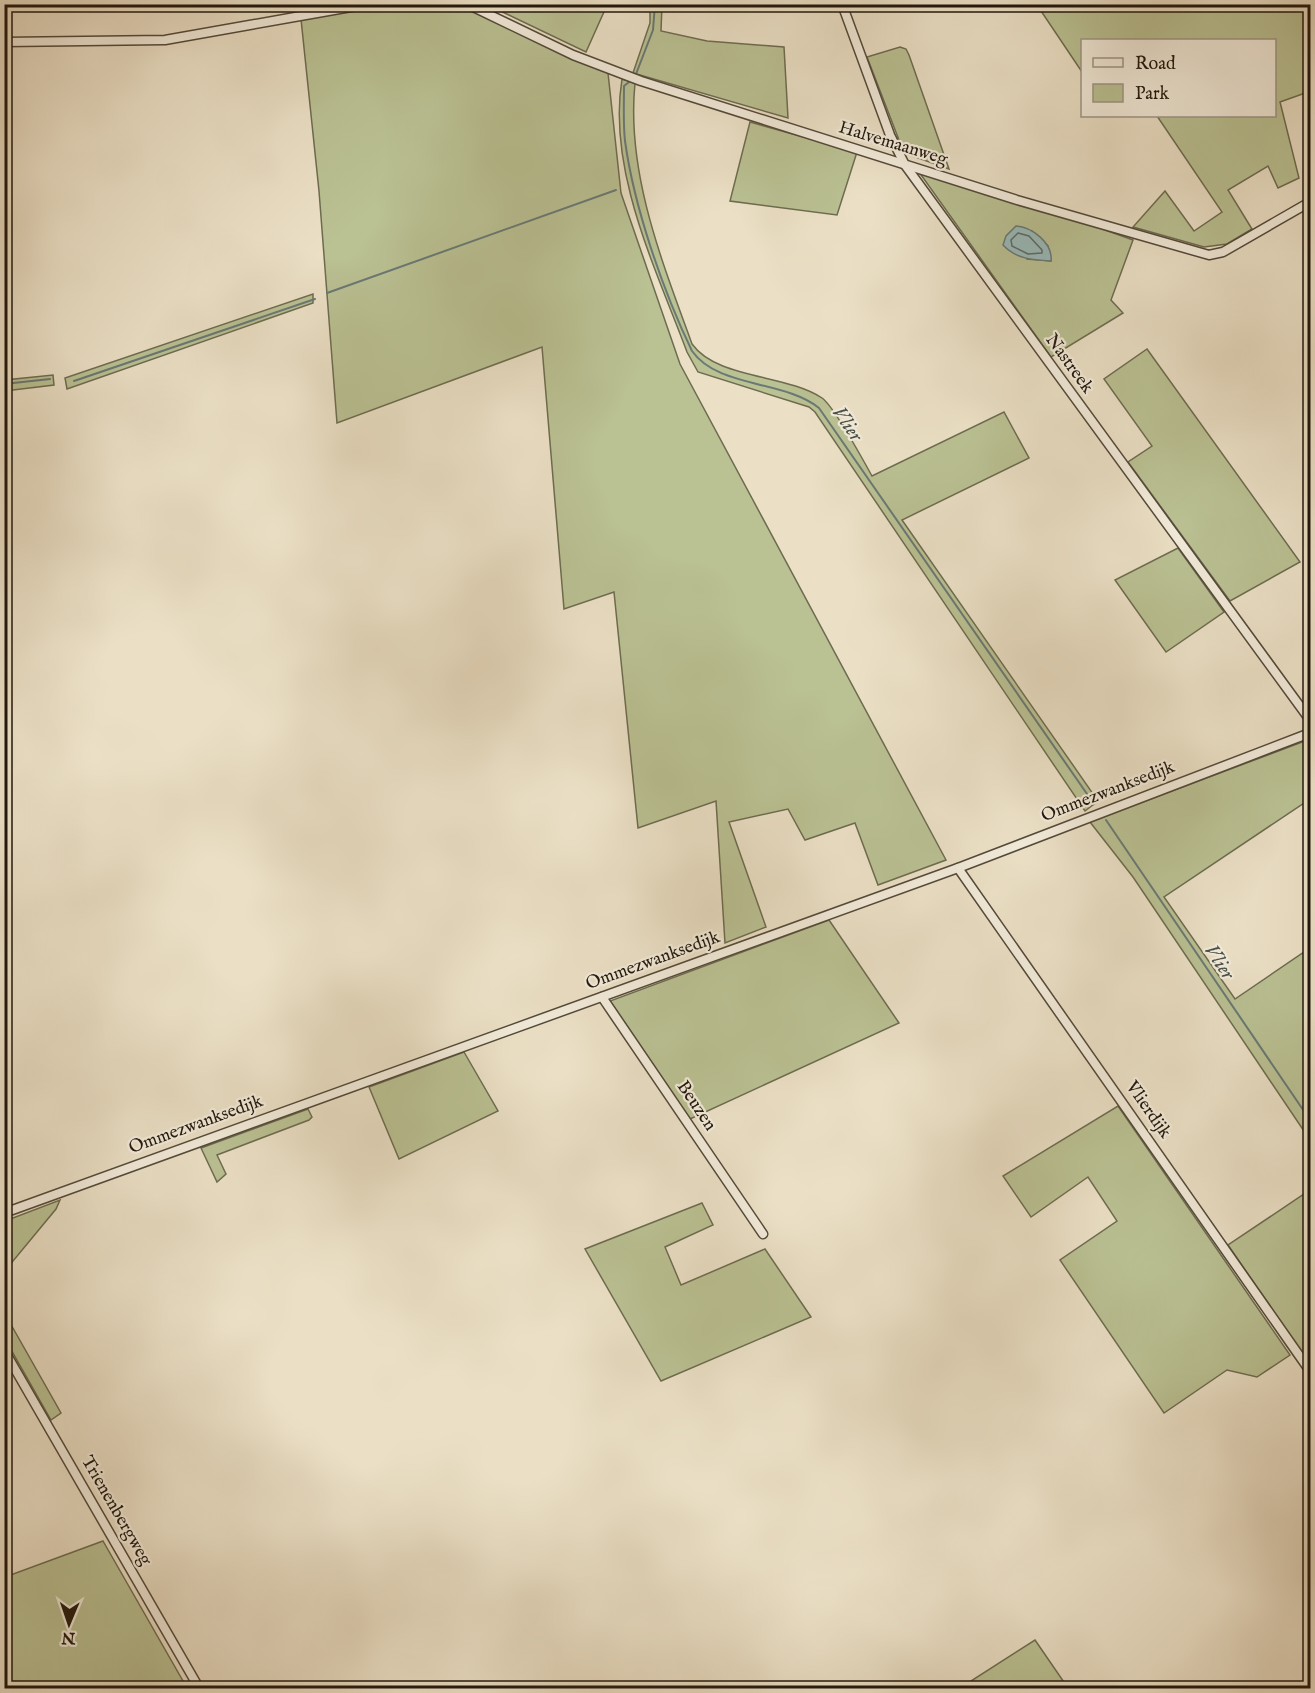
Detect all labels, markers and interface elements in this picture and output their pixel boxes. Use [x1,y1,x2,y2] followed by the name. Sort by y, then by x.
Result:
[1081,39,1276,117] legend
[1135,53,1176,76] text: Road
[1135,83,1170,106] text: Park
[836,117,950,172] street label: Halvemaanweg
[1040,330,1099,399] street label: Nastreek
[826,401,869,447] water label: Vlier
[1038,756,1178,828] street label: Ommezwanksedijk
[583,926,723,996] street label: Ommezwanksedijk
[1198,939,1240,986] water label: Vlier
[671,1076,721,1136] street label: Beuzen
[1119,1076,1176,1144] street label: Vlierdijk
[126,1090,266,1160] street label: Ommezwanksedijk
[75,1452,157,1570] street label: Trienenbergweg
[39,1594,99,1654] north arrow
[61,1627,77,1647] text: N

